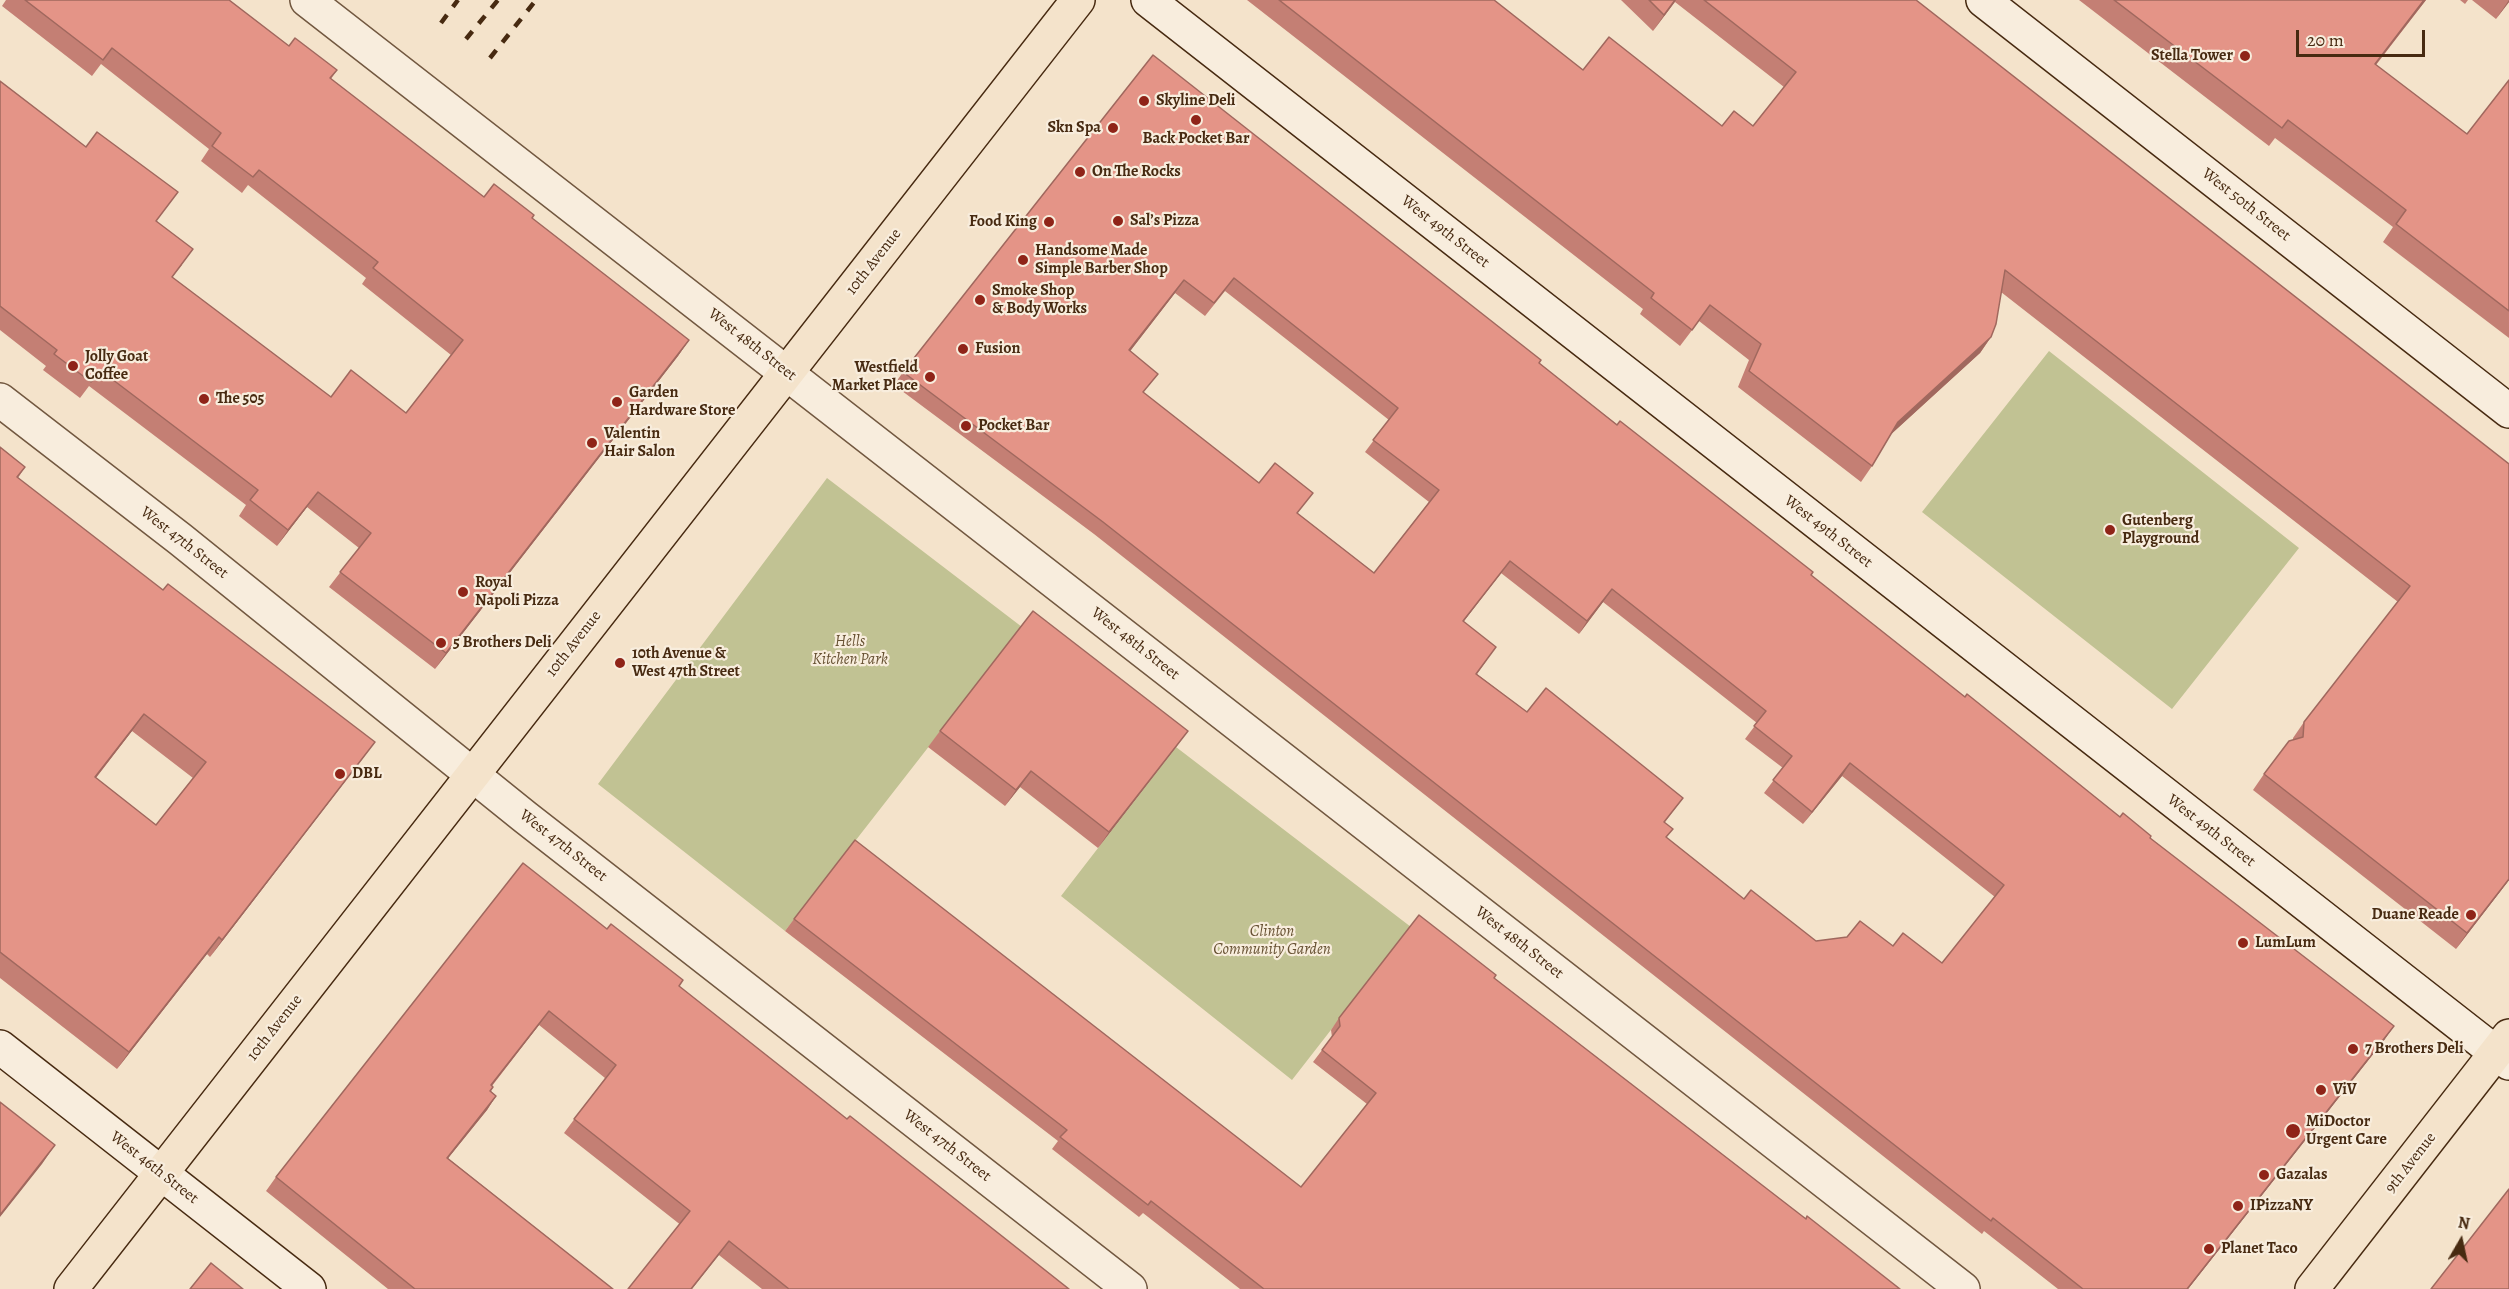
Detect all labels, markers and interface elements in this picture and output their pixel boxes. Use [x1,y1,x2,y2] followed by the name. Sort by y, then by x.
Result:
[2299,18,2428,56] scale bar
[2307,28,2344,52] text: 20 m
[2151,46,2233,66] place label: Stella Tower
[2238,49,2252,63] marker: Stella Tower
[1156,91,1236,111] place label: Skyline Deli
[1137,94,1151,108] marker: Skyline Deli
[1189,113,1203,127] marker: Back Pocket Bar
[1047,118,1101,138] place label: Skn Spa
[1106,121,1120,135] marker: Skn Spa
[1142,129,1250,149] place label: Back Pocket Bar
[1092,162,1181,182] place label: On The Rocks
[2198,164,2294,246] street label: West 50th Street
[1073,165,1087,179] marker: On The Rocks
[1397,192,1493,272] street label: West 49th Street
[1130,211,1199,231] place label: Sal’s Pizza
[969,212,1037,232] place label: Food King
[1111,214,1125,228] marker: Sal’s Pizza
[1042,215,1056,229] marker: Food King
[842,225,906,299] street label: 10th Avenue
[1035,241,1168,279] place label: Handsome Made Simple Barber Shop
[1016,253,1030,267] marker: Handsome Made Simple Barber Shop
[992,281,1087,319] place label: Smoke Shop & Body Works
[973,293,987,307] marker: Smoke Shop & Body Works
[704,304,800,386] street label: West 48th Street
[975,339,1021,359] place label: Fusion
[956,342,970,356] marker: Fusion
[85,347,148,385] place label: Jolly Goat Coffee
[832,358,918,396] place label: Westfield Market Place
[66,359,80,373] marker: Jolly Goat Coffee
[923,370,937,384] marker: Westfield Market Place
[629,383,735,421] place label: Garden Hardware Store
[216,389,264,409] place label: The 505
[197,392,211,406] marker: The 505
[610,395,624,409] marker: Garden Hardware Store
[978,416,1050,436] place label: Pocket Bar
[959,419,973,433] marker: Pocket Bar
[604,424,675,462] place label: Valentin Hair Salon
[585,436,599,450] marker: Valentin Hair Salon
[1780,492,1876,572] street label: West 49th Street
[136,503,232,583] street label: West 47th Street
[2122,511,2199,549] place label: Gutenberg Playground
[2103,523,2117,537] marker: Gutenberg Playground
[475,573,559,611] place label: Royal Napoli Pizza
[456,585,470,599] marker: Royal Napoli Pizza
[1087,603,1183,685] street label: West 48th Street
[542,607,606,681] street label: 10th Avenue
[812,632,888,670] park label: Hells Kitchen Park
[453,633,552,653] place label: 5 Brothers Deli
[434,636,448,650] marker: 5 Brothers Deli
[632,644,740,682] place label: 10th Avenue & West 47th Street
[613,656,627,670] marker: 10th Avenue & West 47th Street
[352,764,382,784] place label: DBL
[333,767,347,781] marker: DBL
[2163,791,2259,871] street label: West 49th Street
[515,806,611,886] street label: West 47th Street
[1471,902,1567,984] street label: West 48th Street
[2371,905,2459,925] place label: Duane Reade
[2464,908,2478,922] marker: Duane Reade
[1213,922,1331,960] park label: Clinton Community Garden
[2255,933,2316,953] place label: LumLum
[2236,936,2250,950] marker: LumLum
[243,991,307,1065] street label: 10th Avenue
[2365,1039,2464,1059] place label: 7 Brothers Deli
[2346,1042,2360,1056] marker: 7 Brothers Deli
[2333,1080,2357,1100] place label: ViV
[2314,1083,2328,1097] marker: ViV
[899,1106,995,1186] street label: West 47th Street
[2306,1112,2387,1150] place label: MiDoctor Urgent Care
[2284,1122,2302,1140] marker: MiDoctor Urgent Care
[106,1128,202,1208] street label: West 46th Street
[2381,1129,2441,1197] street label: 9th Avenue
[2276,1165,2328,1185] place label: Gazalas
[2257,1168,2271,1182] marker: Gazalas
[2250,1196,2313,1216] place label: IPizzaNY
[2231,1199,2245,1213] marker: IPizzaNY
[2431,1211,2491,1271] north arrow
[2456,1211,2471,1235] text: N
[2221,1239,2298,1259] place label: Planet Taco
[2202,1242,2216,1256] marker: Planet Taco

